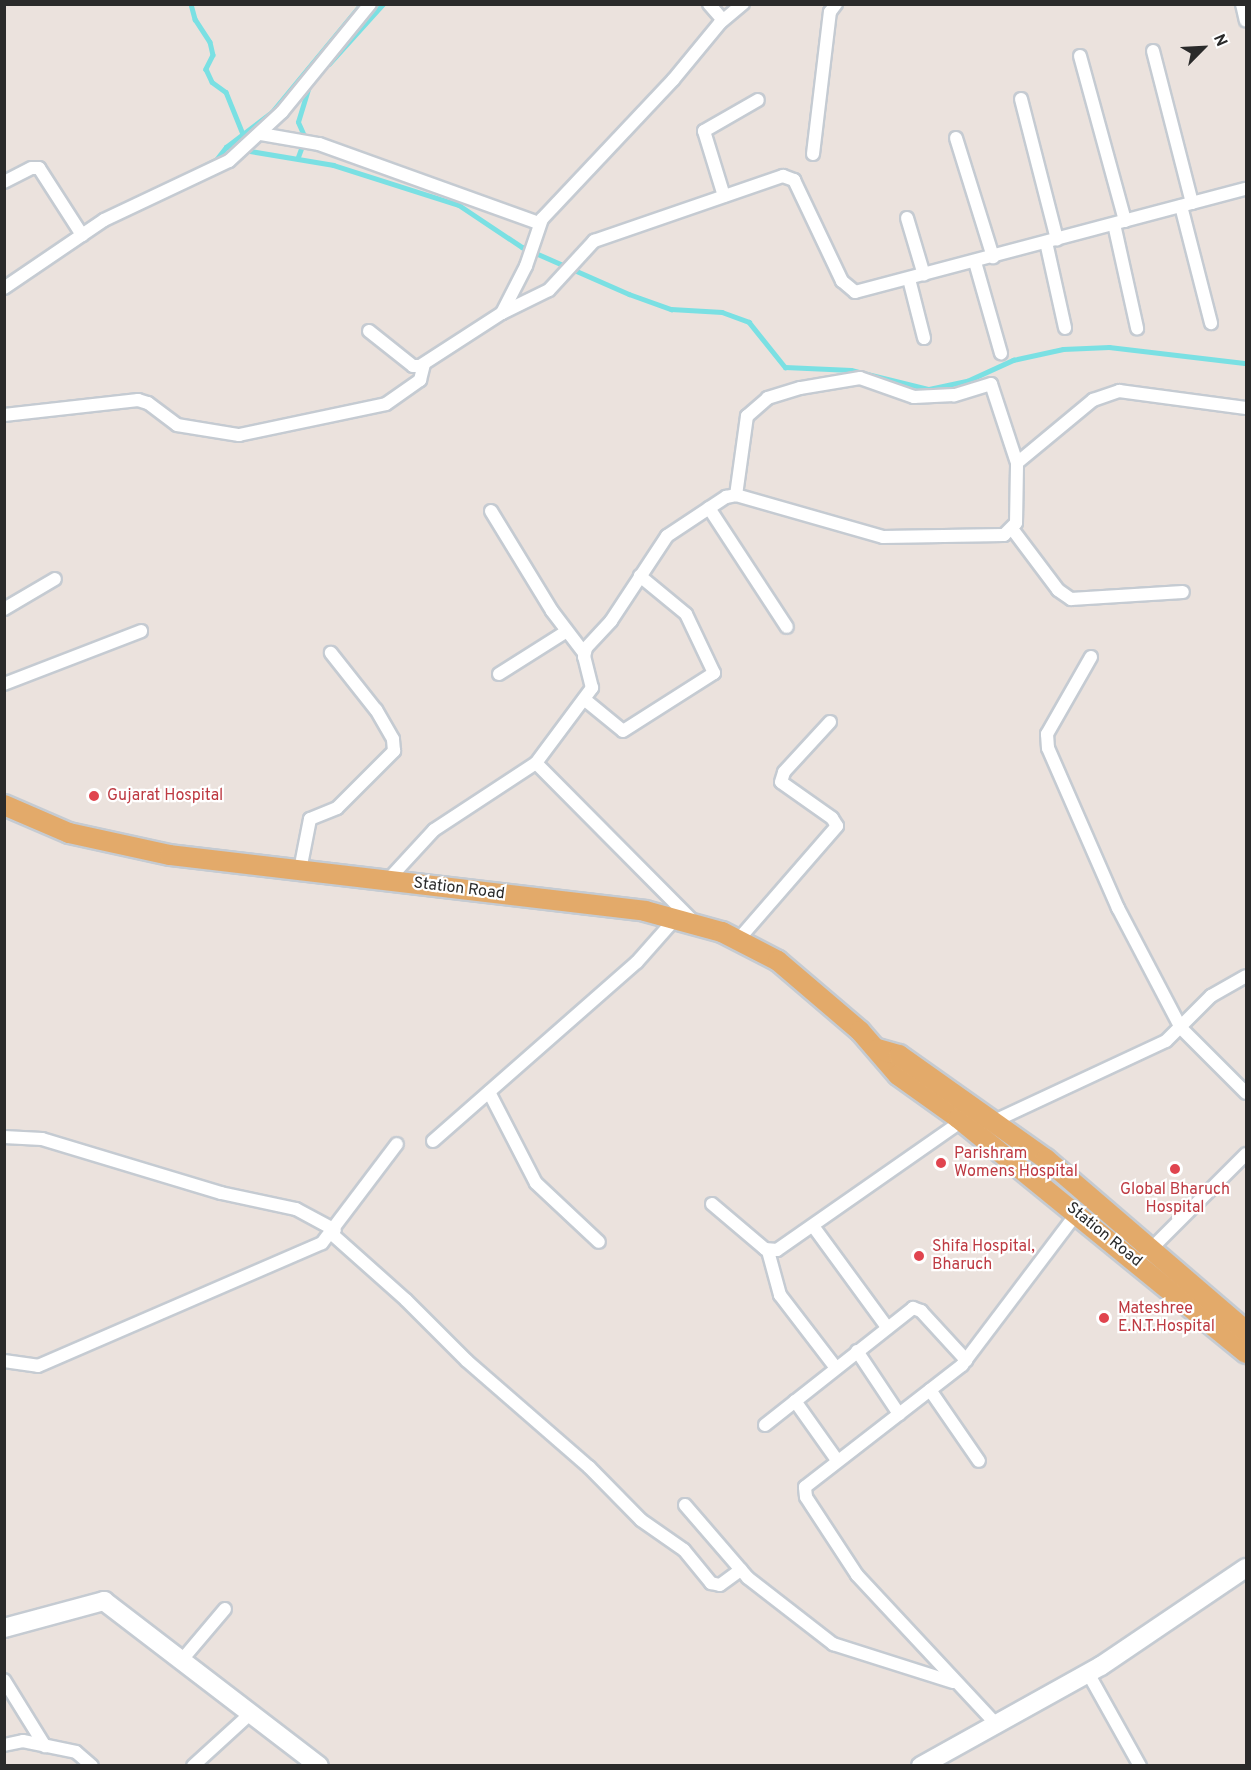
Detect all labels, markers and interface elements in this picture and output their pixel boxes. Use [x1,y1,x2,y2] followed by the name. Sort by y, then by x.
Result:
[1173,18,1233,78] north arrow
[1208,31,1231,50] text: N
[107,786,223,806] place label: Gujarat Hospital
[85,787,103,805] marker: Gujarat Hospital
[412,874,506,904] street label: Station Road
[954,1144,1078,1182] place label: Parishram Womens Hospital
[932,1154,950,1172] marker: Parishram Womens Hospital
[1166,1160,1184,1178] marker: Global Bharuch Hospital
[1120,1180,1230,1218] place label: Global Bharuch Hospital
[1062,1199,1146,1271] street label: Station Road
[932,1237,1035,1275] place label: Shifa Hospital, Bharuch
[910,1247,928,1265] marker: Shifa Hospital, Bharuch
[1118,1299,1215,1337] place label: Mateshree E.N.T.Hospital
[1095,1309,1113,1327] marker: Mateshree E.N.T.Hospital

